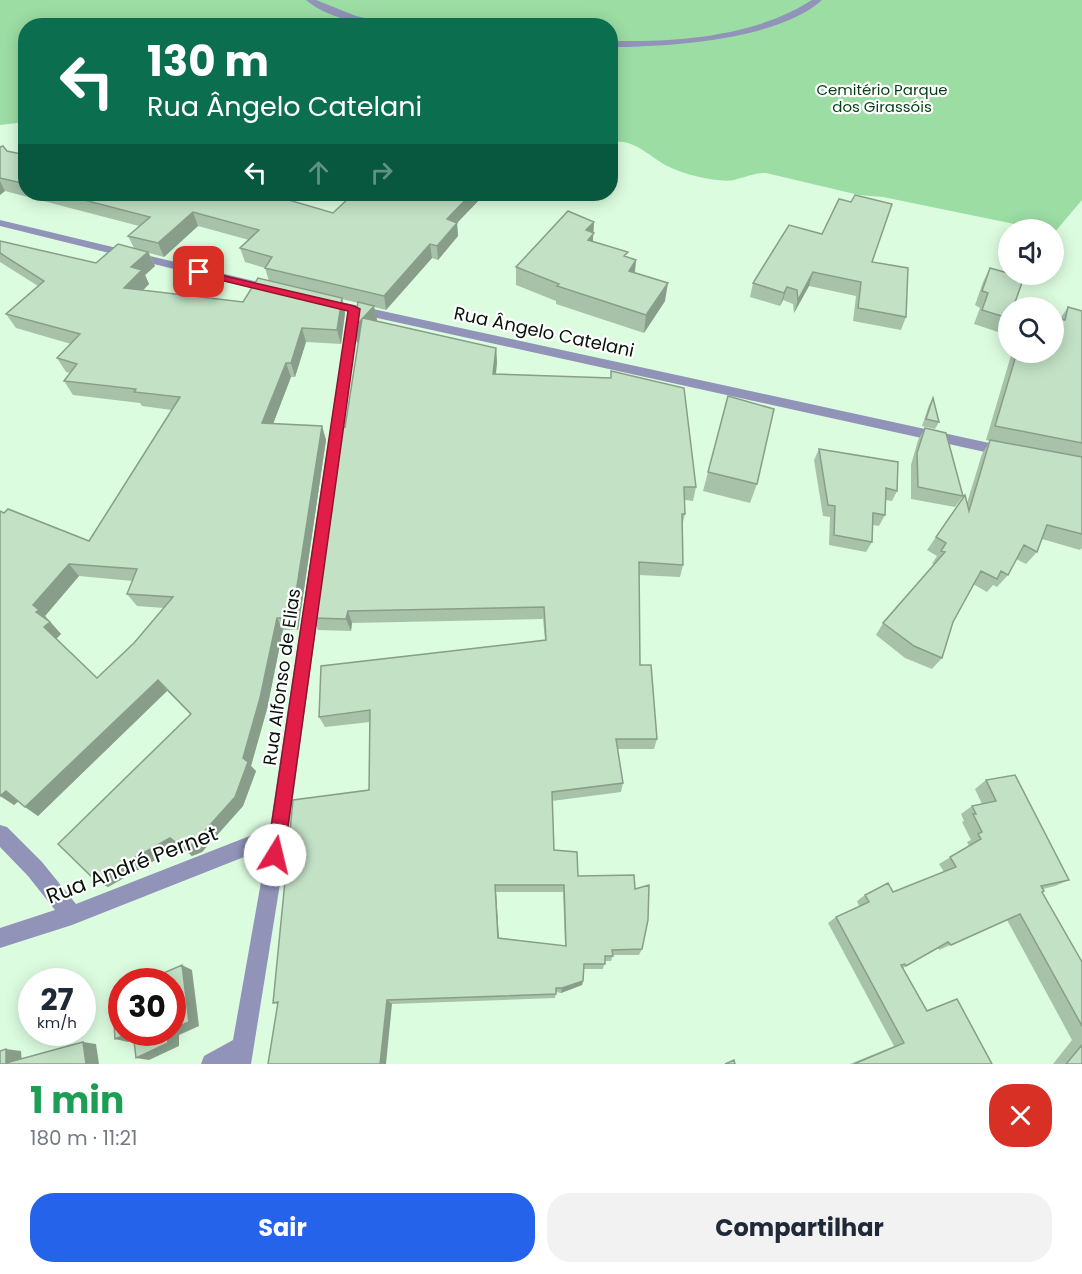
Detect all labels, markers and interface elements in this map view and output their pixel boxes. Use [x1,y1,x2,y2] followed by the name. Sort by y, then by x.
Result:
[147,32,269,91] text: 130 m
[48,42,126,120] icon: left
[816,79,948,117] park label: Cemitério Parque dos Girassóis
[147,88,422,125] text: Rua Ângelo Catelani
[239,156,272,189] icon: left
[302,156,335,189] icon: ahead
[365,156,398,189] icon: right
[998,219,1064,363] map controls
[998,219,1064,285] button: sound
[173,246,224,297] pin
[182,255,215,288] icon: arrive
[998,297,1064,363] button: search
[452,300,636,363] street label: Rua Ângelo Catelani
[257,587,306,767] street label: Rua Alfonso de Elias
[42,818,222,911] street label: Rua André Pernet
[243,823,307,887] position arrow
[108,968,186,1046] speed limit sign: 30
[40,978,74,1021] text: 27
[37,1012,77,1033] text: km/h
[30,1075,124,1126] text: 1 min
[989,1084,1052,1147] button: close
[30,1124,137,1152] text: 180 m · 11:21
[30,1193,535,1262] button: Sair
[547,1193,1052,1262] button: Compartilhar

